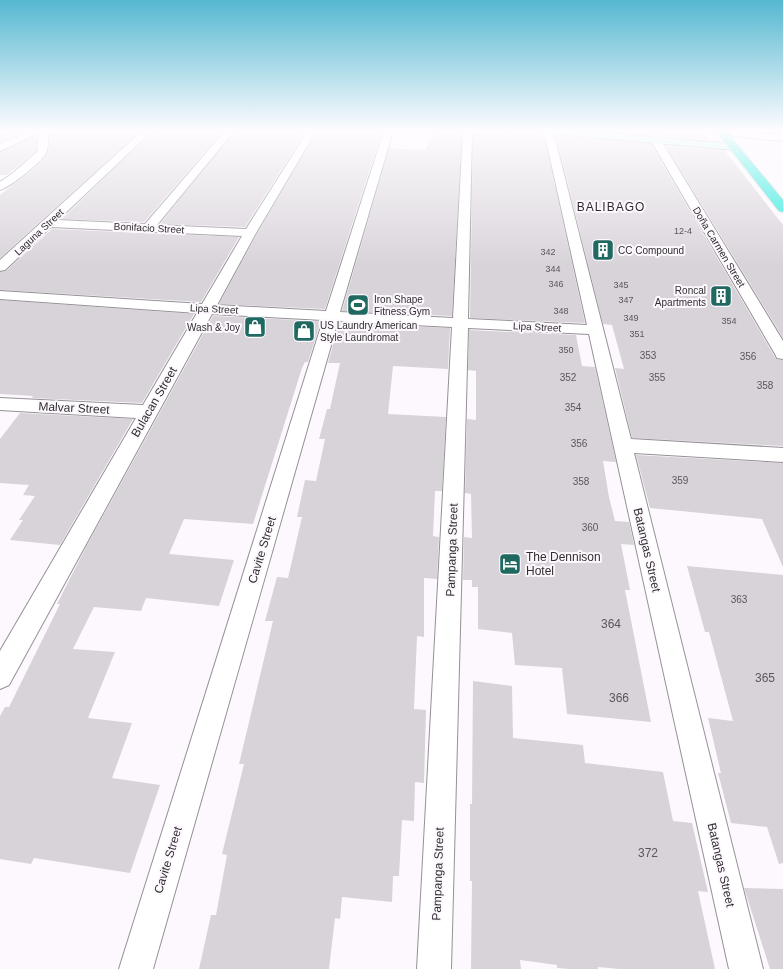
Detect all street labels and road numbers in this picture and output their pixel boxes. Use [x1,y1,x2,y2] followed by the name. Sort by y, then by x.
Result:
[691,205,747,289] street label: Doña Carmen Street
[12,206,66,257] street label: Laguna Street
[113,221,185,235] street label: Bonifacio Street
[190,302,239,316] street label: Lipa Street
[513,320,562,334] street label: Lipa Street
[128,364,180,440] street label: Bulacan Street
[38,399,111,417] street label: Malvar Street
[443,502,461,597] street label: Pampanga Street
[630,506,664,594] street label: Batangas Street
[245,514,279,585] street label: Cavite Street
[704,821,738,909] street label: Batangas Street
[151,824,185,895] street label: Cavite Street
[429,826,447,921] street label: Pampanga Street

